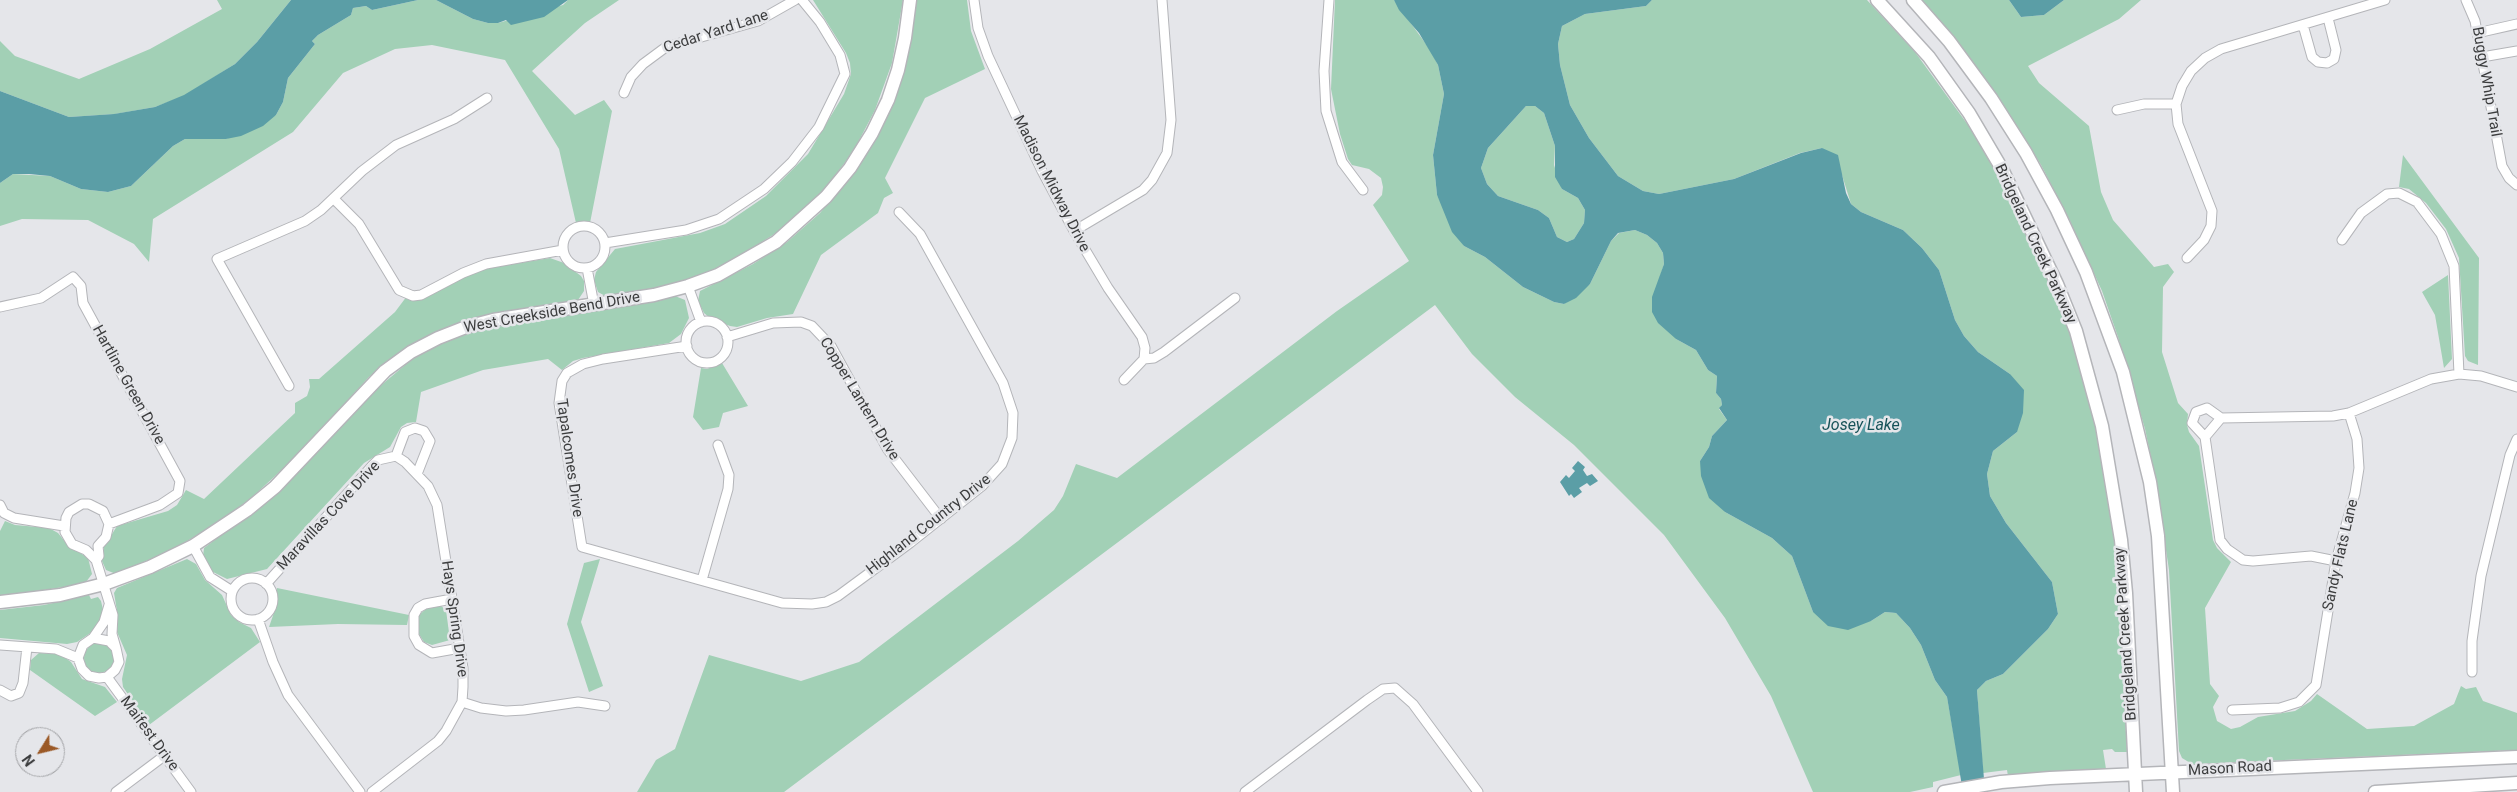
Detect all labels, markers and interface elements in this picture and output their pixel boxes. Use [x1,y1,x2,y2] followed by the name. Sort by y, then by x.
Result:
[661,7,771,57] street label: Cedar Yard Lane
[2467,26,2505,138] street label: Buggy Whip Trail
[1009,113,1093,255] street label: Madison Midway Drive
[1990,161,2080,327] street label: Bridgeland Creek Parkway
[462,289,642,337] street label: West Creekside Bend Drive
[88,322,168,448] street label: Hartline Green Drive
[815,334,903,464] street label: Copper Lantern Drive
[552,398,586,518] street label: Tapalcomes Drive
[1822,416,1900,436] water label: Josey Lake
[274,458,384,574] street label: Maravillas Cove Drive
[863,471,995,579] street label: Highland Country Drive
[2319,498,2363,612] street label: Sandy Flats Lane
[2111,547,2141,721] street label: Bridgeland Creek Parkway
[437,560,471,678] street label: Hays Spring Drive
[116,693,182,775] street label: Maifest Drive
[15,727,65,777] north arrow
[19,752,38,769] text: N
[2188,758,2272,780] street label: Mason Road

